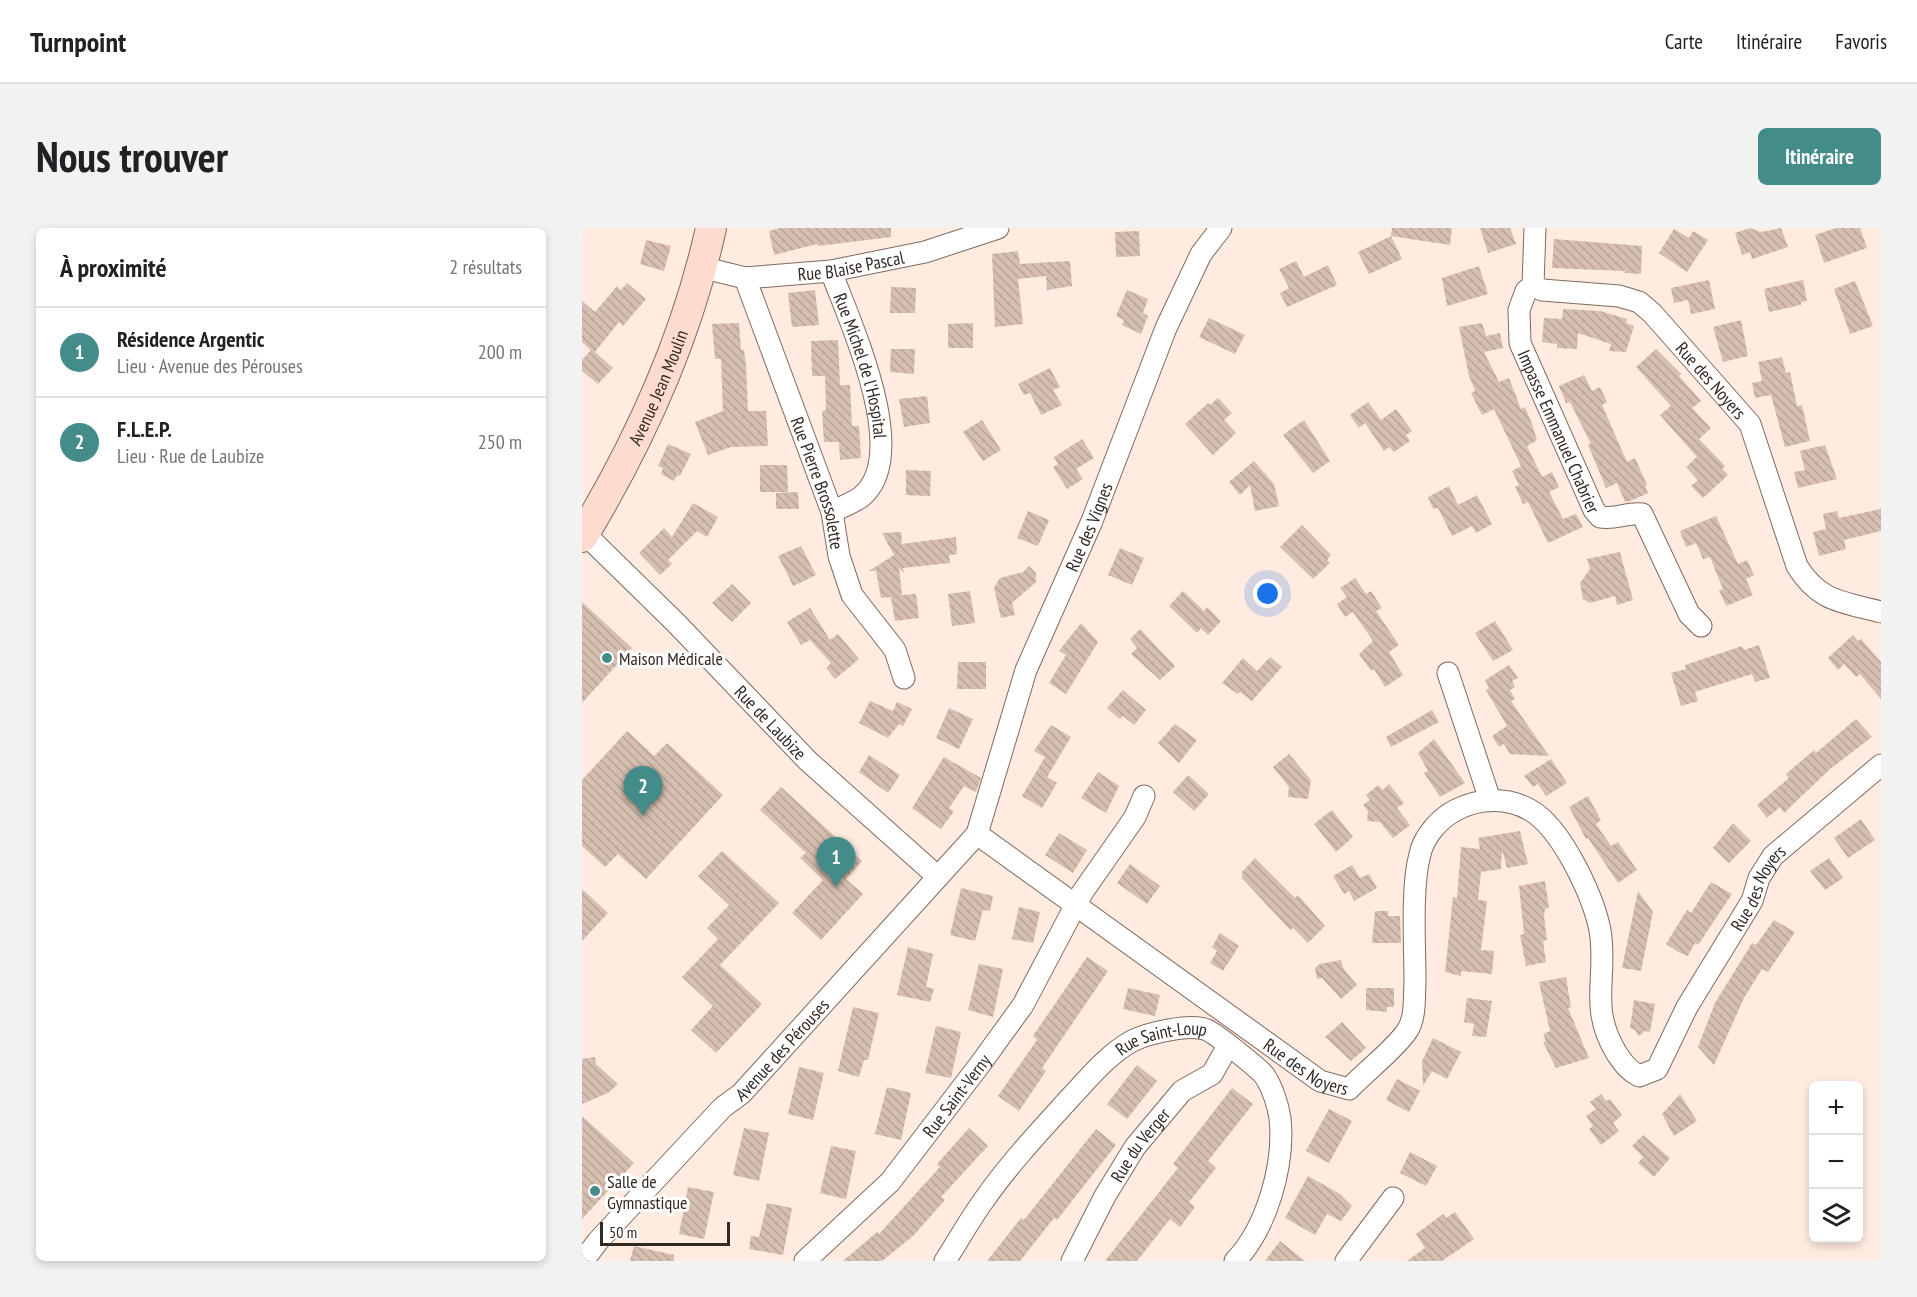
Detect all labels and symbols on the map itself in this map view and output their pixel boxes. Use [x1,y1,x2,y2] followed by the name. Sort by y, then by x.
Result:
[797,245,907,285] street label: Rue Blaise Pascal
[829,289,892,440] street label: Rue Michel de l'Hospital
[623,327,692,449] street label: Avenue Jean Moulin
[1671,337,1751,423] street label: Rue des Noyers
[1513,346,1605,517] street label: Impasse Emmanuel Chabrier
[786,413,849,551] street label: Rue Pierre Brossolette
[1060,479,1117,575] street label: Rue des Vignes
[1253,579,1282,608] your location
[619,647,723,670] place label: Maison Médicale
[600,651,614,665] marker: Maison Médicale
[730,680,812,764] street label: Rue de Laubize
[624,766,662,816] pin: 2
[816,838,856,887] pin: 1
[1725,839,1790,935] street label: Rue des Noyers
[731,993,834,1106] street label: Avenue des Pérouses
[1111,1016,1210,1060] street label: Rue Saint-Loup
[1259,1033,1351,1100] street label: Rue des Noyers
[917,1049,995,1142] street label: Rue Saint-Verny
[1105,1103,1175,1186] street label: Rue du Verger
[607,1170,687,1214] place label: Salle de Gymnastique
[588,1184,602,1198] marker: Salle de Gymnastique
[600,1219,730,1246] scale bar

